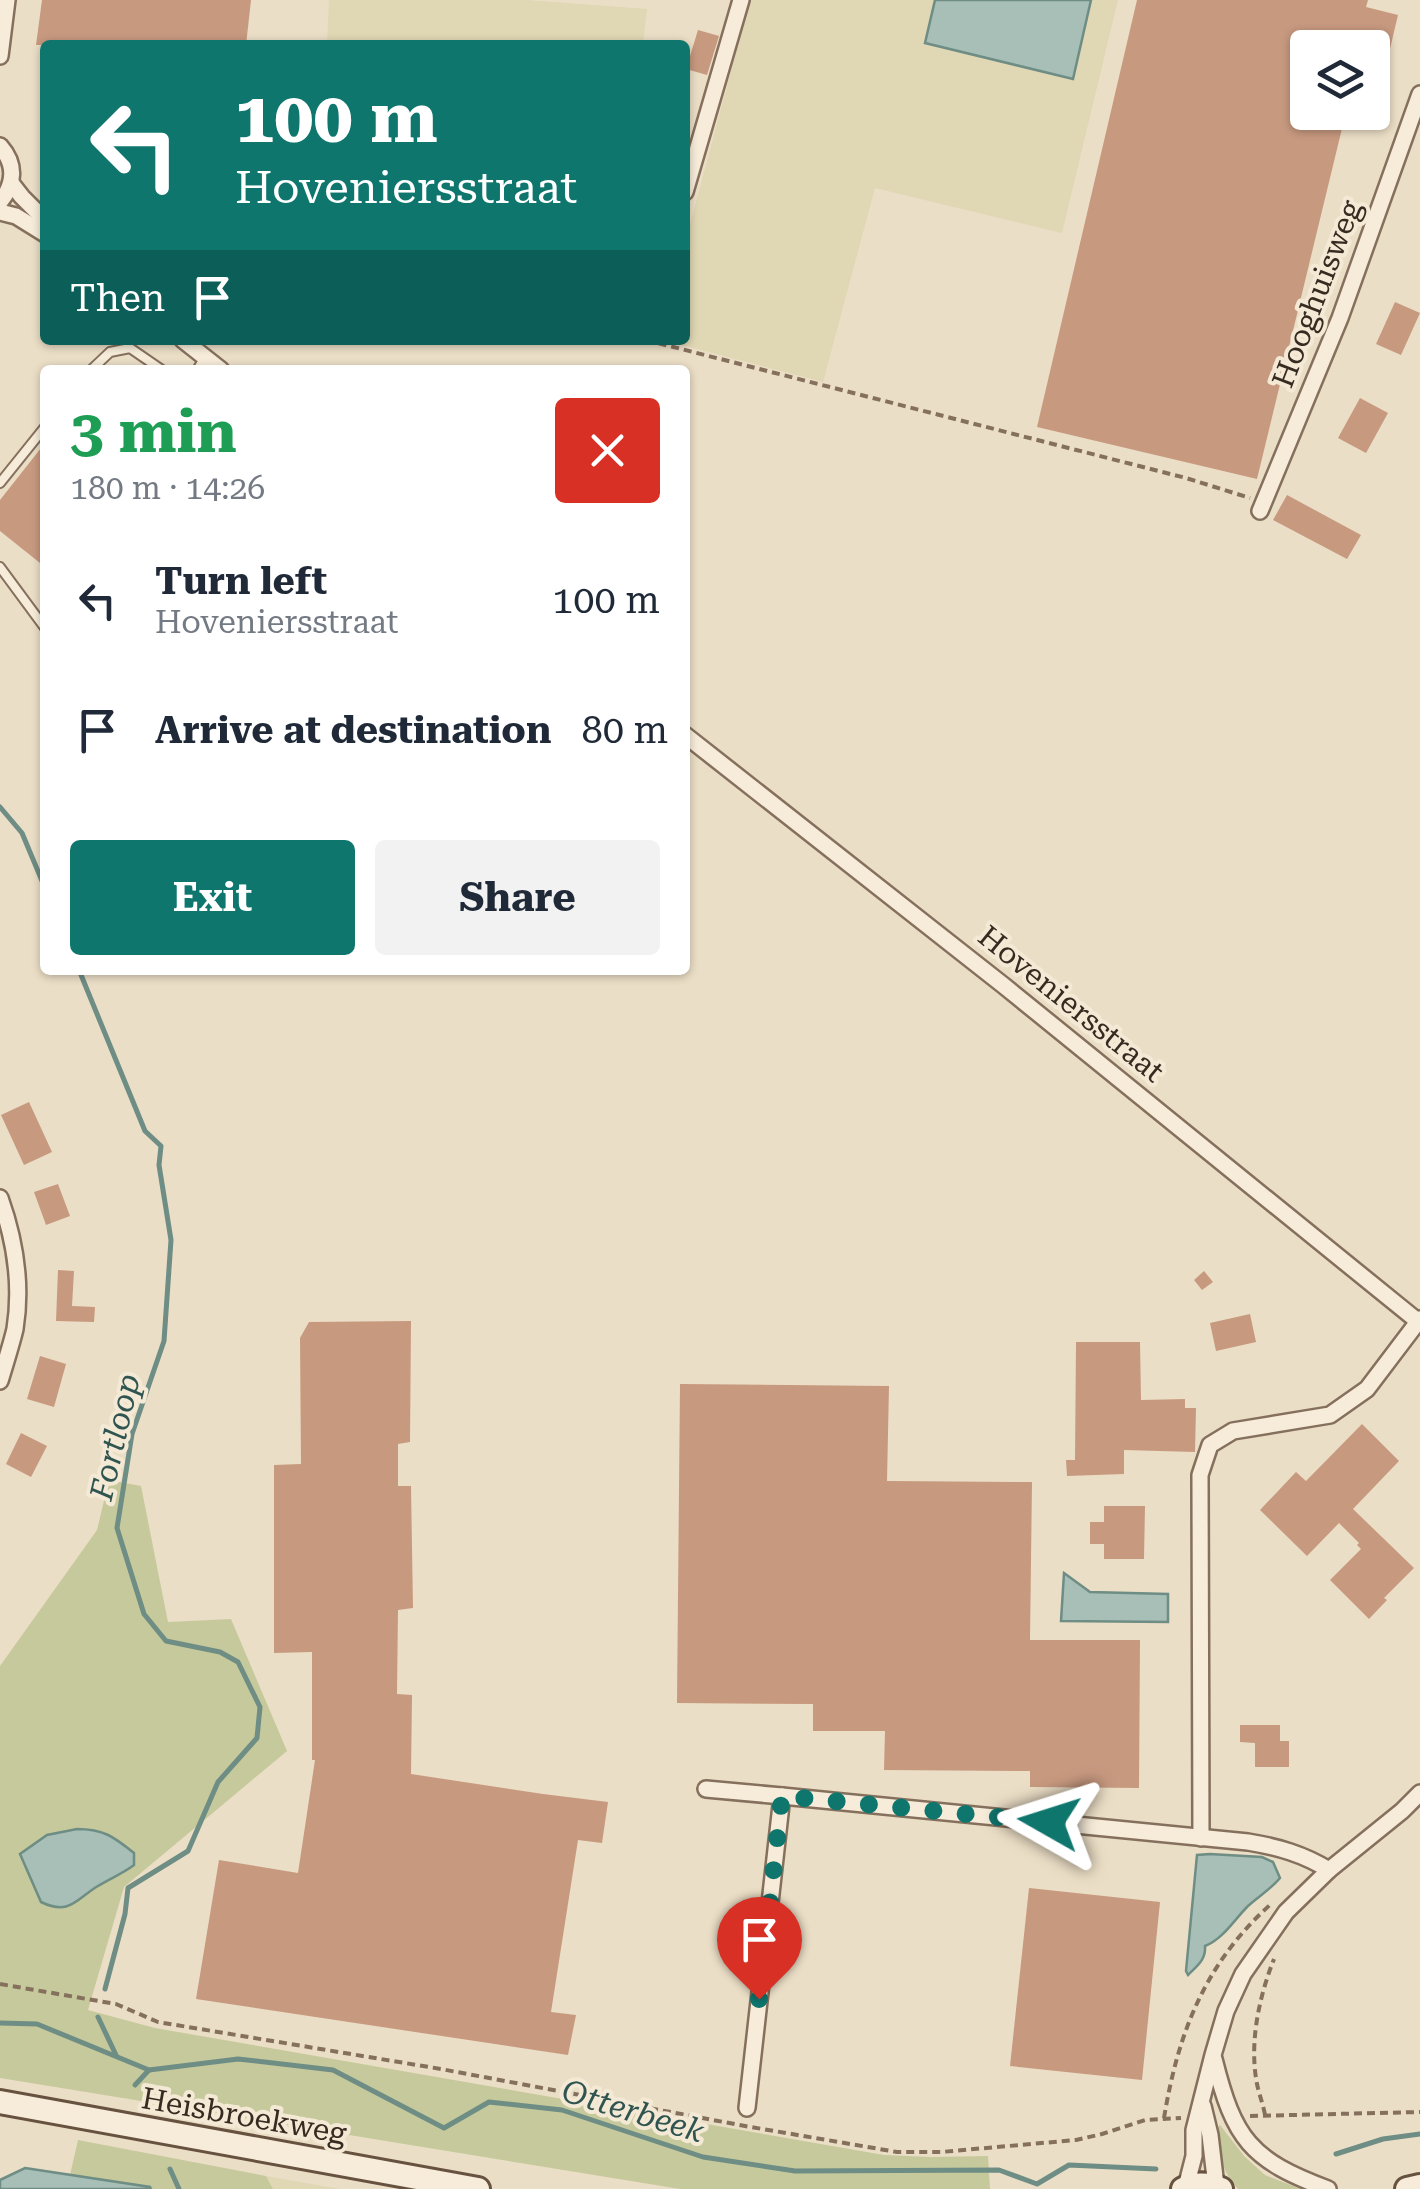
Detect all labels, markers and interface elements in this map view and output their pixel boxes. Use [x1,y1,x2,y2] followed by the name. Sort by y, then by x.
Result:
[1290,30,1390,130] map controls
[1290,30,1390,130] button: layers
[235,77,438,159] text: 100 m
[70,80,200,210] icon: left
[235,161,577,214] text: Hoveniersstraat
[1265,195,1368,392] street label: Hooghuisweg
[185,270,240,325] icon: arrive
[70,276,165,320] text: Then
[70,396,237,467] text: 3 min
[555,398,660,503] button: close
[70,469,265,507] text: 180 m · 14:26
[155,559,327,603] text: Turn left
[70,573,125,628] icon: left
[552,578,660,622] text: 100 m
[155,603,398,641] text: Hoveniersstraat
[70,703,125,758] icon: arrive
[155,708,551,752] text: Arrive at destination
[581,708,668,752] text: 80 m
[70,840,355,955] button: Exit
[375,840,660,955] button: Share
[972,918,1171,1089] street label: Hoveniersstraat
[82,1370,148,1505] water label: Fortloop
[997,1770,1101,1874] position arrow
[717,1897,802,2000] pin
[732,1912,787,1967] icon: arrive
[557,2071,709,2151] water label: Otterbeek
[139,2080,349,2151] street label: Heisbroekweg

